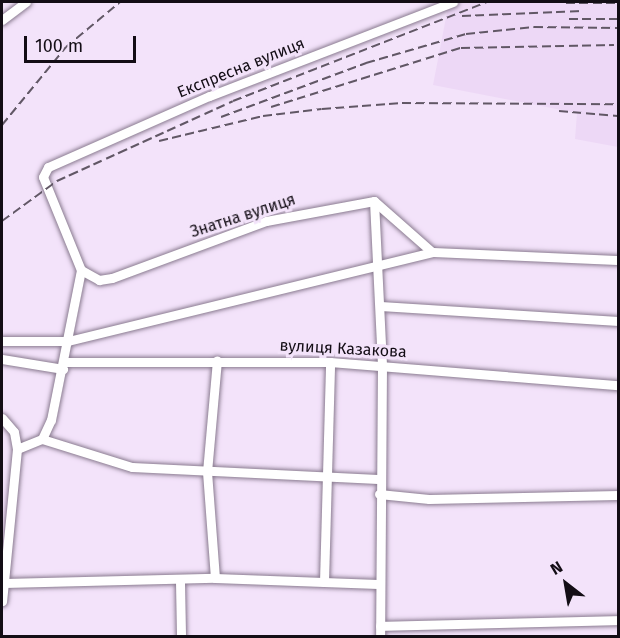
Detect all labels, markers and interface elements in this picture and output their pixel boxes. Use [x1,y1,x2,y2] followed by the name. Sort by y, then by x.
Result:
[27,24,140,62] scale bar
[175,34,307,102] street label: Експресна вулиця
[35,35,83,57] text: 100 m
[188,190,298,242] street label: Знатна вулиця
[279,336,407,362] street label: вулиця Казакова
[536,554,596,614] north arrow
[547,557,566,579] text: N

